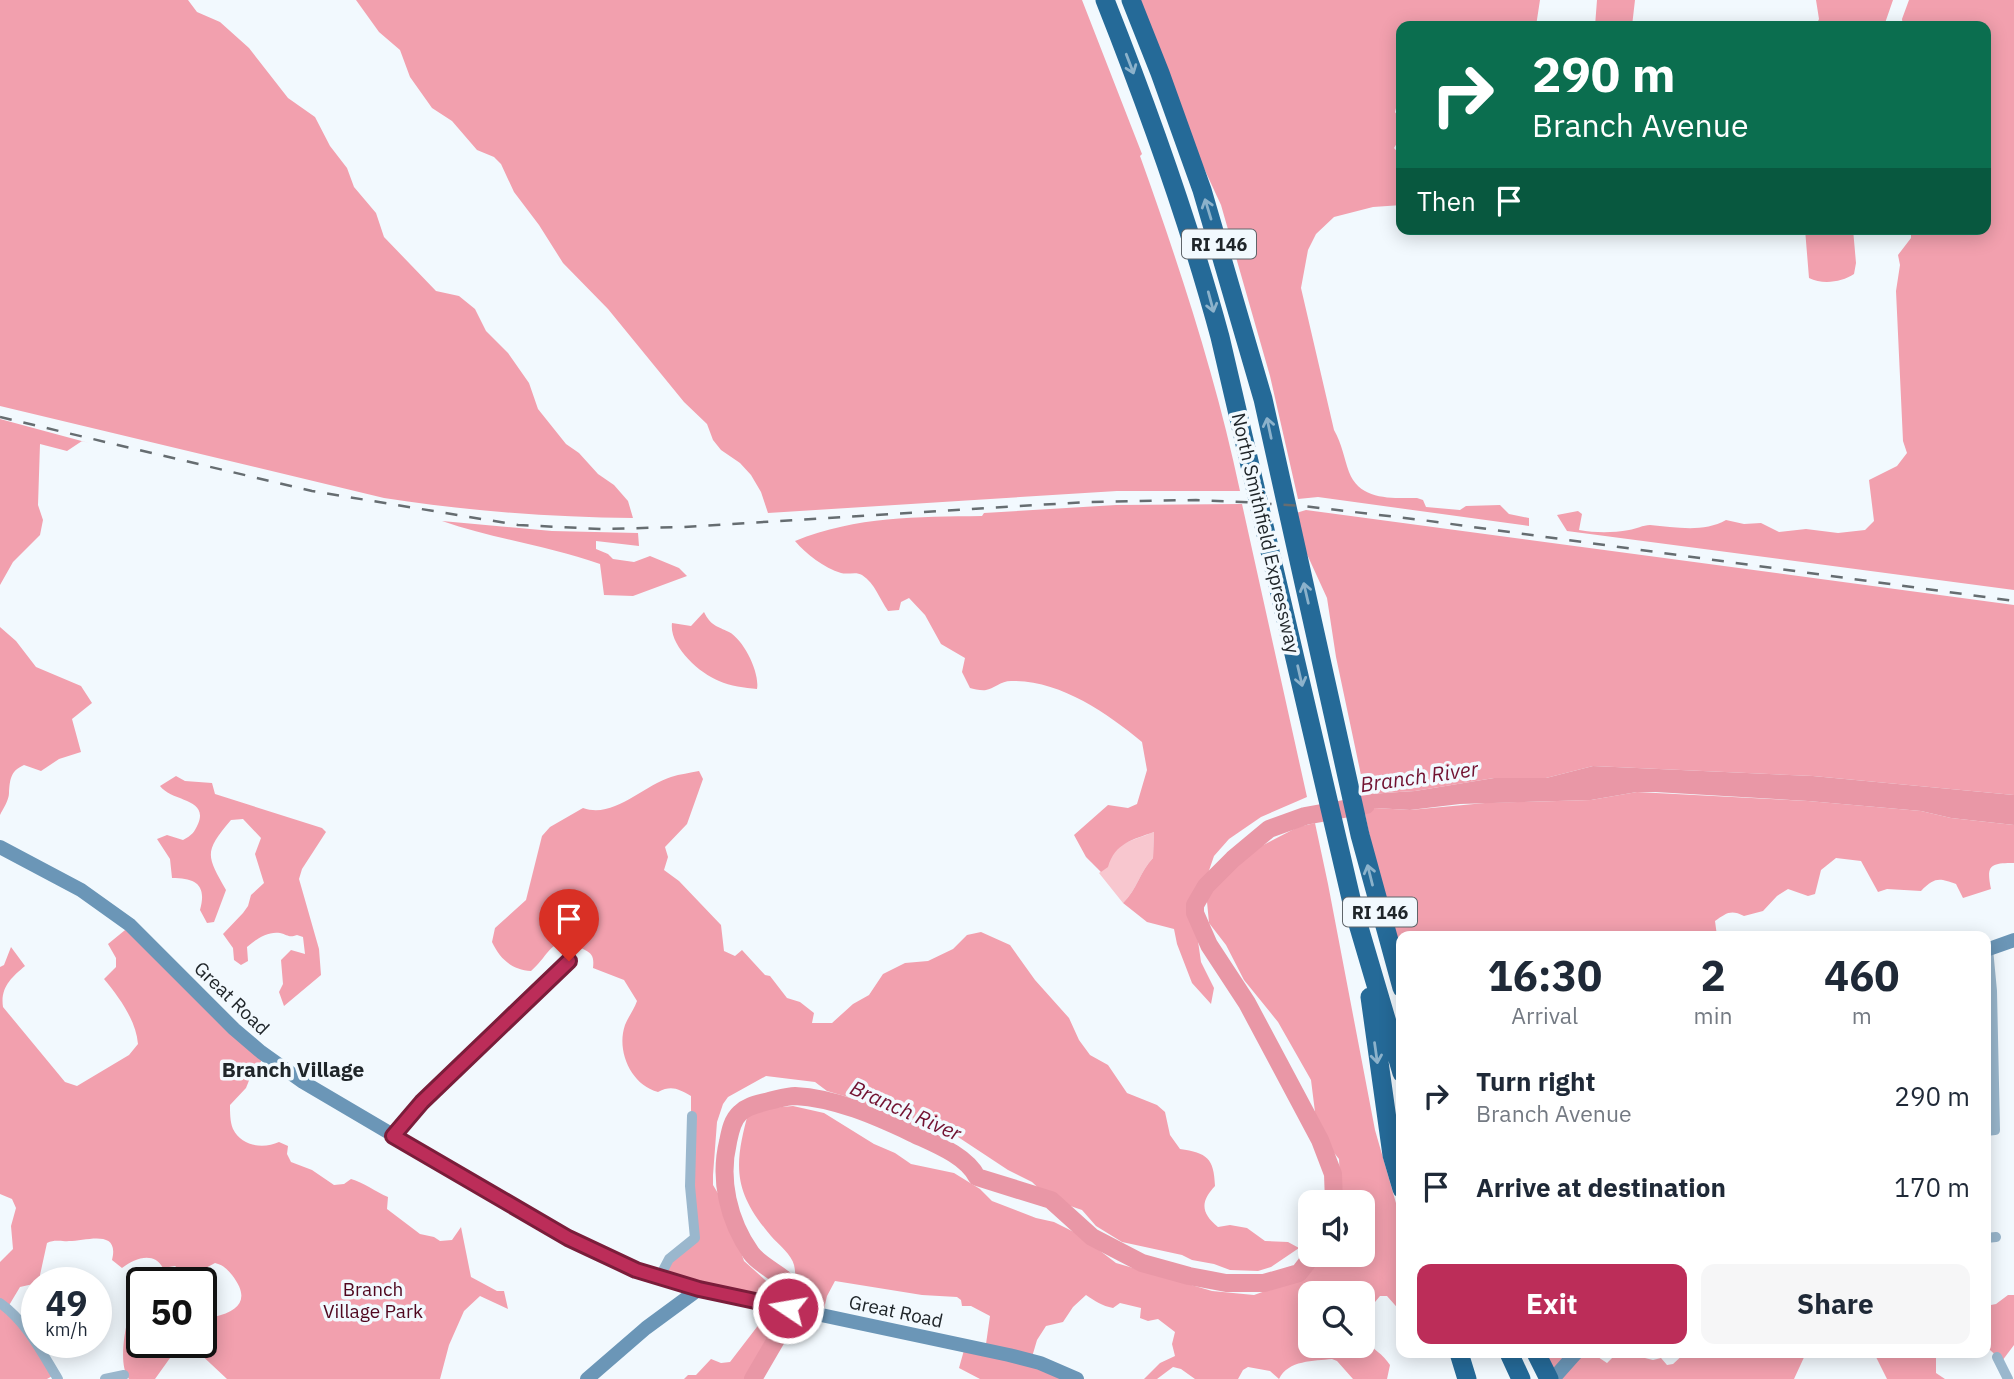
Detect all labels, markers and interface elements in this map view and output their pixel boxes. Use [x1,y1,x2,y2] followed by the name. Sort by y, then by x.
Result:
[1532,42,1676,105] text: 290 m
[1417,49,1508,140] icon: right
[1125,52,1138,74] one-way arrow
[1532,104,1748,146] text: Branch Avenue
[1490,182,1528,220] icon: arrive
[1417,184,1476,218] text: Then
[1201,198,1214,220] one-way arrow
[1182,230,1256,258] road number: RI 146
[1205,290,1218,313] one-way arrow
[1227,410,1305,656] street label: North Smithfield Expressway
[1261,417,1275,440] one-way arrow
[1298,582,1312,605] one-way arrow
[1293,664,1307,687] one-way arrow
[1358,754,1481,798] water label: Branch River
[1363,865,1376,887] one-way arrow
[539,889,599,961] pin
[1343,897,1417,926] road number: RI 146
[550,900,588,938] icon: arrive
[1487,948,1602,1003] text: 16:30
[1700,948,1726,1003] text: 2
[1824,948,1900,1003] text: 460
[189,956,275,1040] street label: Great Road
[1511,1000,1578,1030] text: Arrival
[1694,1000,1732,1030] text: min
[1852,1000,1872,1030] text: m
[1370,1041,1383,1064] one-way arrow
[222,1055,364,1083] district label: Branch Village
[1476,1064,1595,1098] text: Turn right
[846,1073,967,1148] water label: Branch River
[1417,1077,1455,1115] icon: right
[1894,1079,1970,1113] text: 290 m
[1476,1098,1632,1128] text: Branch Avenue
[1417,1168,1455,1206] icon: arrive
[1476,1170,1726,1204] text: Arrive at destination
[1894,1170,1970,1204] text: 170 m
[1298,1190,1375,1358] map controls
[1298,1190,1375,1267] button: sound
[1417,1264,1687,1344] button: Exit
[1701,1264,1970,1344] button: Share
[126,1267,217,1358] speed limit sign: 50
[751,1271,825,1345] position arrow
[323,1277,423,1323] park label: Branch Village Park
[45,1280,88,1326] text: 49
[1298,1281,1375,1358] button: search
[847,1289,945,1333] street label: Great Road
[45,1318,88,1341] text: km/h

